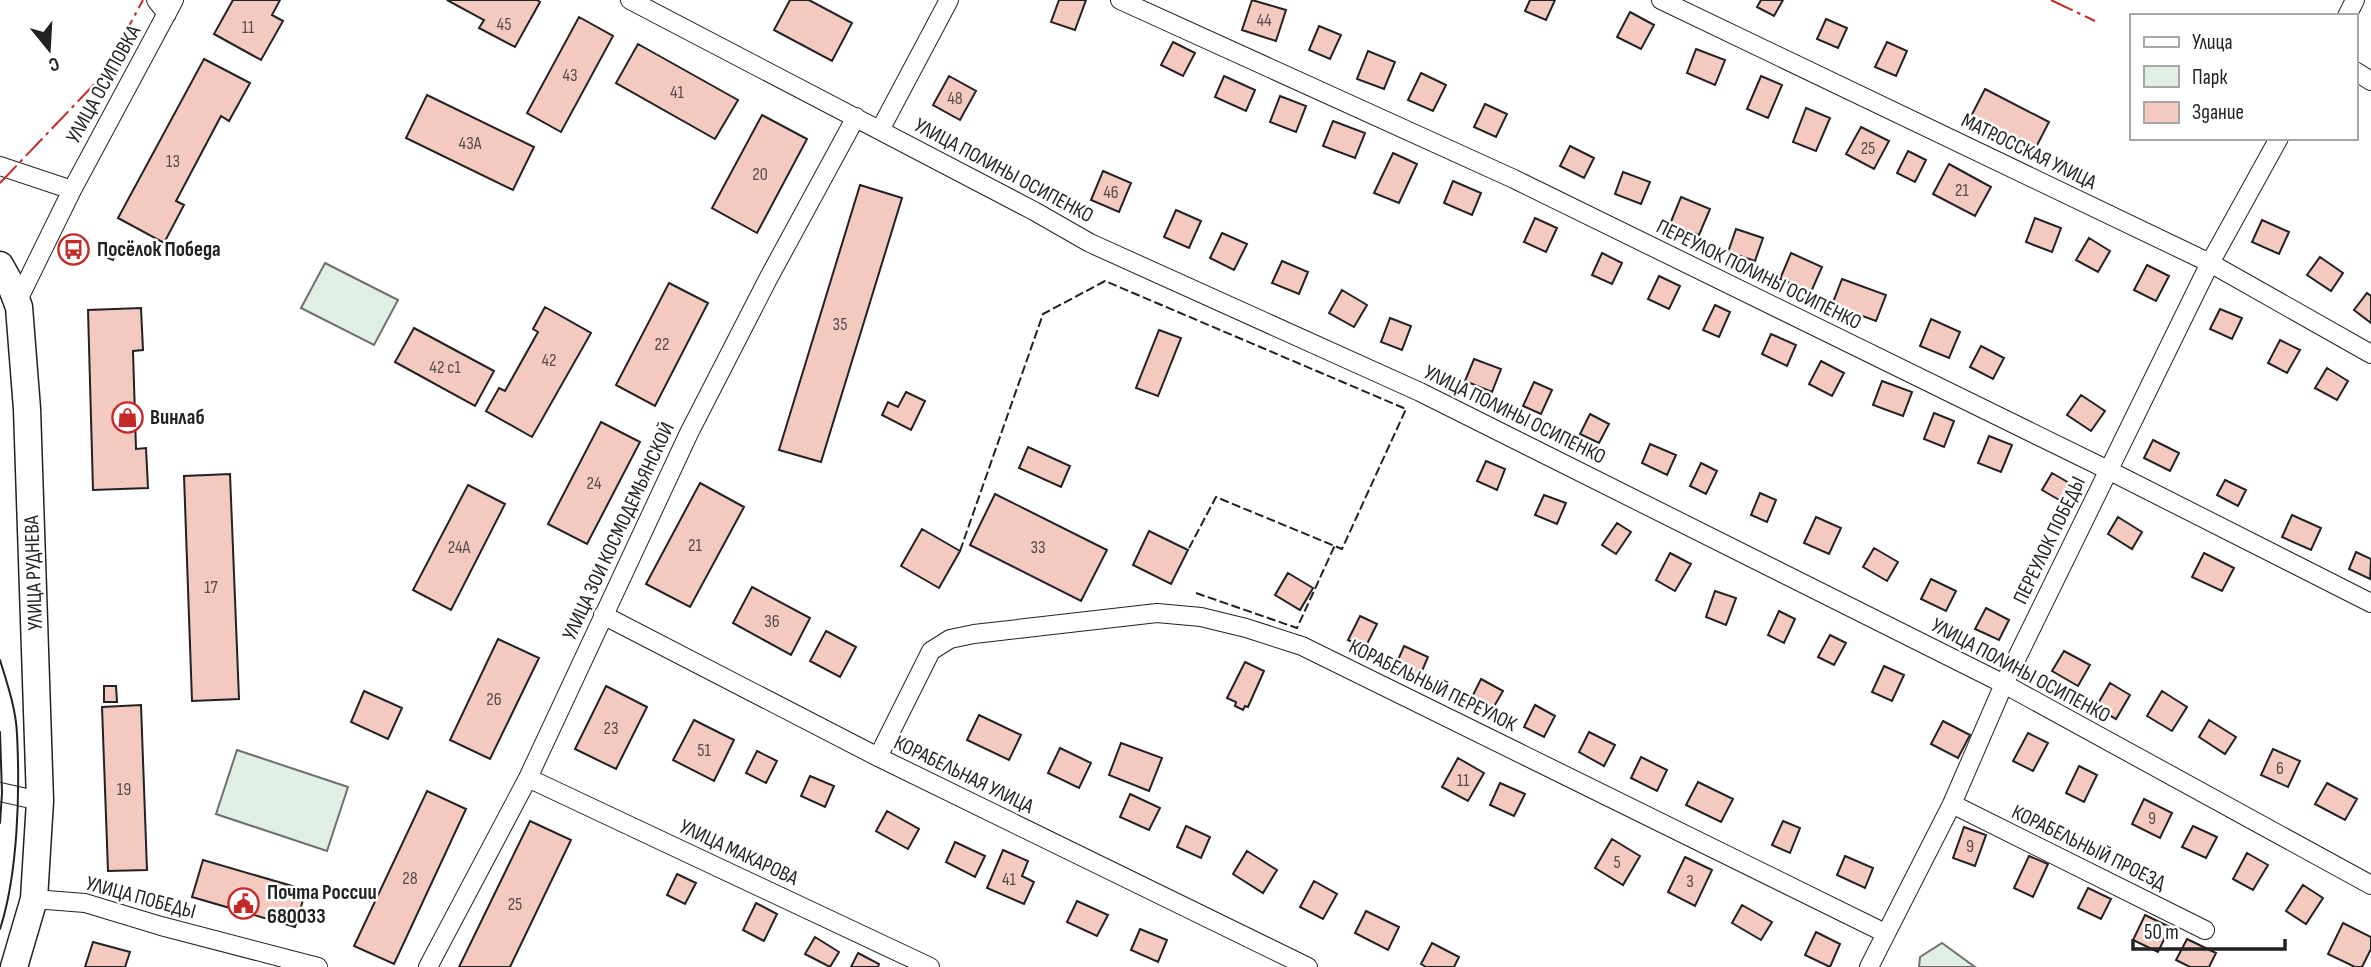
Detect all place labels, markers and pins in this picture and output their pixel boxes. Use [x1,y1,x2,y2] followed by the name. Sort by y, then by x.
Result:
[57,232,91,266] bus stop icon: Посёлок Победа
[97,237,221,262] place label: Посёлок Победа
[110,400,144,434] shop icon: Винлаб
[150,405,205,430] place label: Винлаб
[267,880,377,929] place label: Почта России 680033
[227,887,261,921] public building icon: Почта России 680033

